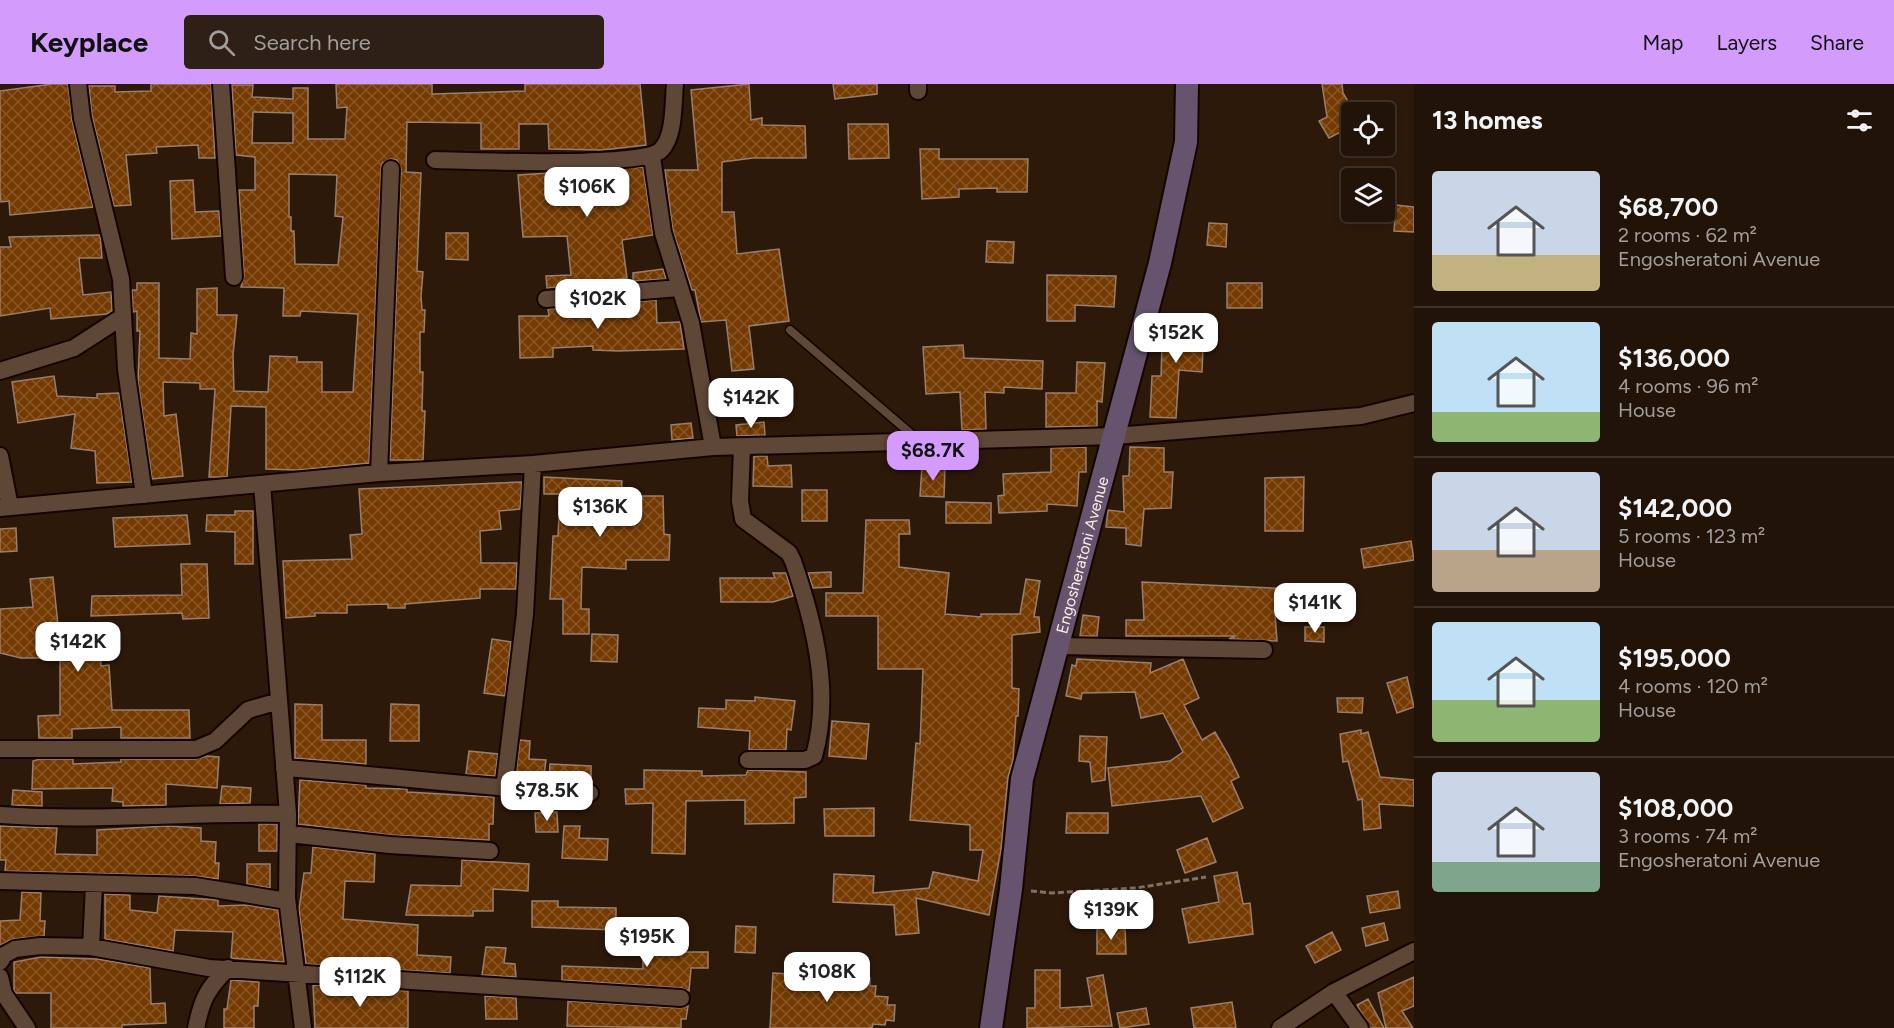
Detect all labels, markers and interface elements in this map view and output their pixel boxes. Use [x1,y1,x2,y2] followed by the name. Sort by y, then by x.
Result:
[184,15,604,69] search box
[30,25,148,59] text: Keyplace
[205,26,238,59] icon: search
[253,29,371,56] text: Search here
[1643,30,1683,55] text: Map
[1716,30,1777,55] text: Layers
[1810,30,1864,55] text: Share
[1341,102,1395,222] map controls
[1341,102,1395,156] button: locate
[1432,104,1543,136] text: 13 homes
[1843,104,1876,137] icon: filters
[545,167,629,218] pin: $106K
[1341,168,1395,222] button: layers
[558,174,616,198] text: $106K
[1618,191,1718,223] text: $68,700
[1480,195,1552,267] icon: home
[1618,223,1757,247] text: 2 rooms · 62 m²
[1618,247,1820,271] text: Engosheratoni Avenue
[556,279,640,330] pin: $102K
[569,286,627,310] text: $102K
[1134,313,1218,364] pin: $152K
[1148,320,1204,344] text: $152K
[1618,342,1730,374] text: $136,000
[1480,346,1552,418] icon: home
[1618,374,1758,398] text: 4 rooms · 96 m²
[709,378,793,429] pin: $142K
[722,385,780,409] text: $142K
[1618,398,1676,422] text: House
[884,431,982,482] pin: $68.7K
[901,438,965,462] text: $68.7K
[1052,474,1112,636] street label: Engosheratoni Avenue
[558,487,642,538] pin: $136K
[1618,492,1732,524] text: $142,000
[572,494,628,518] text: $136K
[1480,496,1552,568] icon: home
[1618,524,1765,548] text: 5 rooms · 123 m²
[1618,548,1676,572] text: House
[1273,583,1357,634] pin: $141K
[1288,590,1342,614] text: $141K
[36,622,120,673] pin: $142K
[49,629,107,653] text: $142K
[1618,642,1731,674] text: $195,000
[1480,646,1552,718] icon: home
[1618,674,1768,698] text: 4 rooms · 120 m²
[1618,698,1676,722] text: House
[498,771,596,822] pin: $78.5K
[515,778,579,802] text: $78.5K
[1618,792,1733,824] text: $108,000
[1480,796,1552,868] icon: home
[1618,824,1757,848] text: 3 rooms · 74 m²
[1618,848,1820,872] text: Engosheratoni Avenue
[1069,890,1153,941] pin: $139K
[1083,897,1139,921] text: $139K
[605,917,689,968] pin: $195K
[619,924,675,948] text: $195K
[785,952,869,1003] pin: $108K
[318,957,402,1008] pin: $112K
[798,959,856,983] text: $108K
[334,964,386,988] text: $112K

